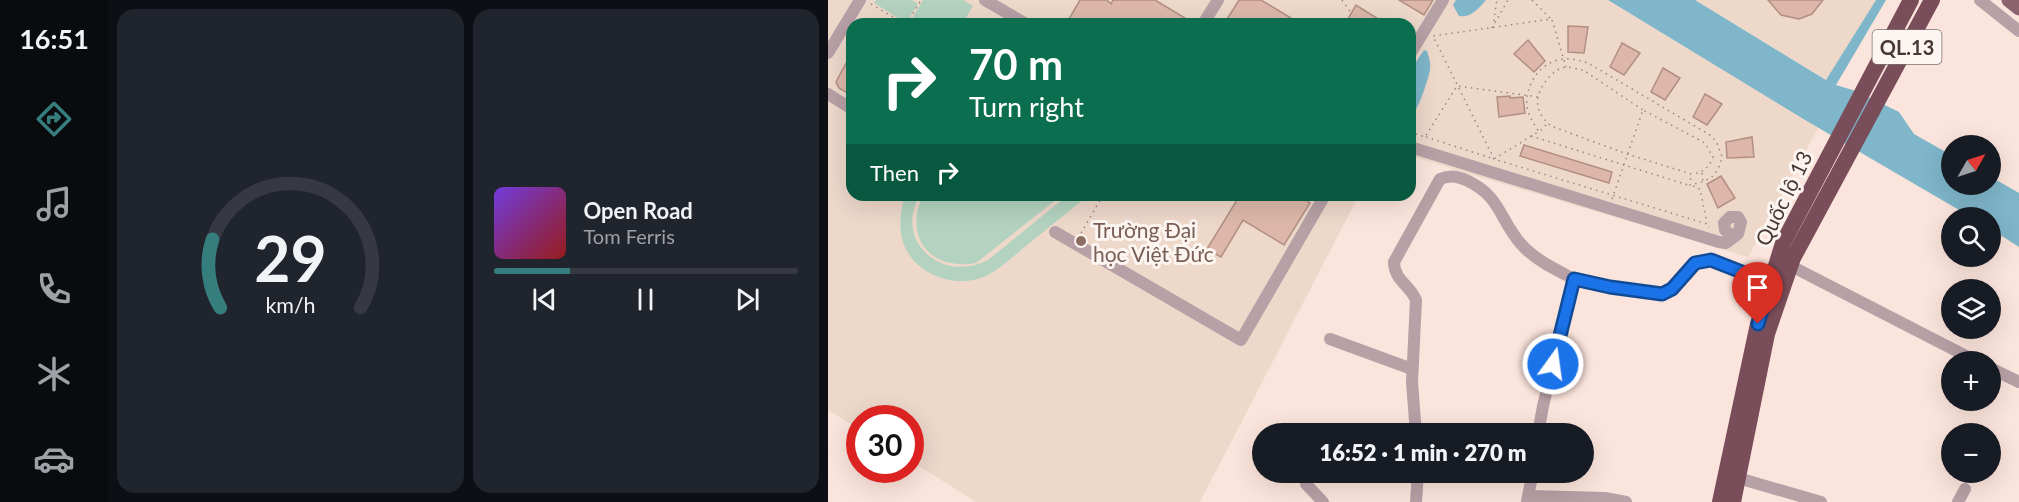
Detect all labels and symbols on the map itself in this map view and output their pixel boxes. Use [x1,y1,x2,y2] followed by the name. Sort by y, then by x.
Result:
[1872,30,1942,64] road number: QL.13
[1941,135,2001,195] north arrow
[1749,147,1817,249] street label: Quốc lộ 13
[1093,217,1214,266] place label: Trường Đại học Việt Đức
[1074,234,1088,248] marker: Trường Đại học Việt Đức
[1732,262,1783,324] pin
[1521,332,1585,396] position arrow
[846,405,924,483] speed limit sign: 30

